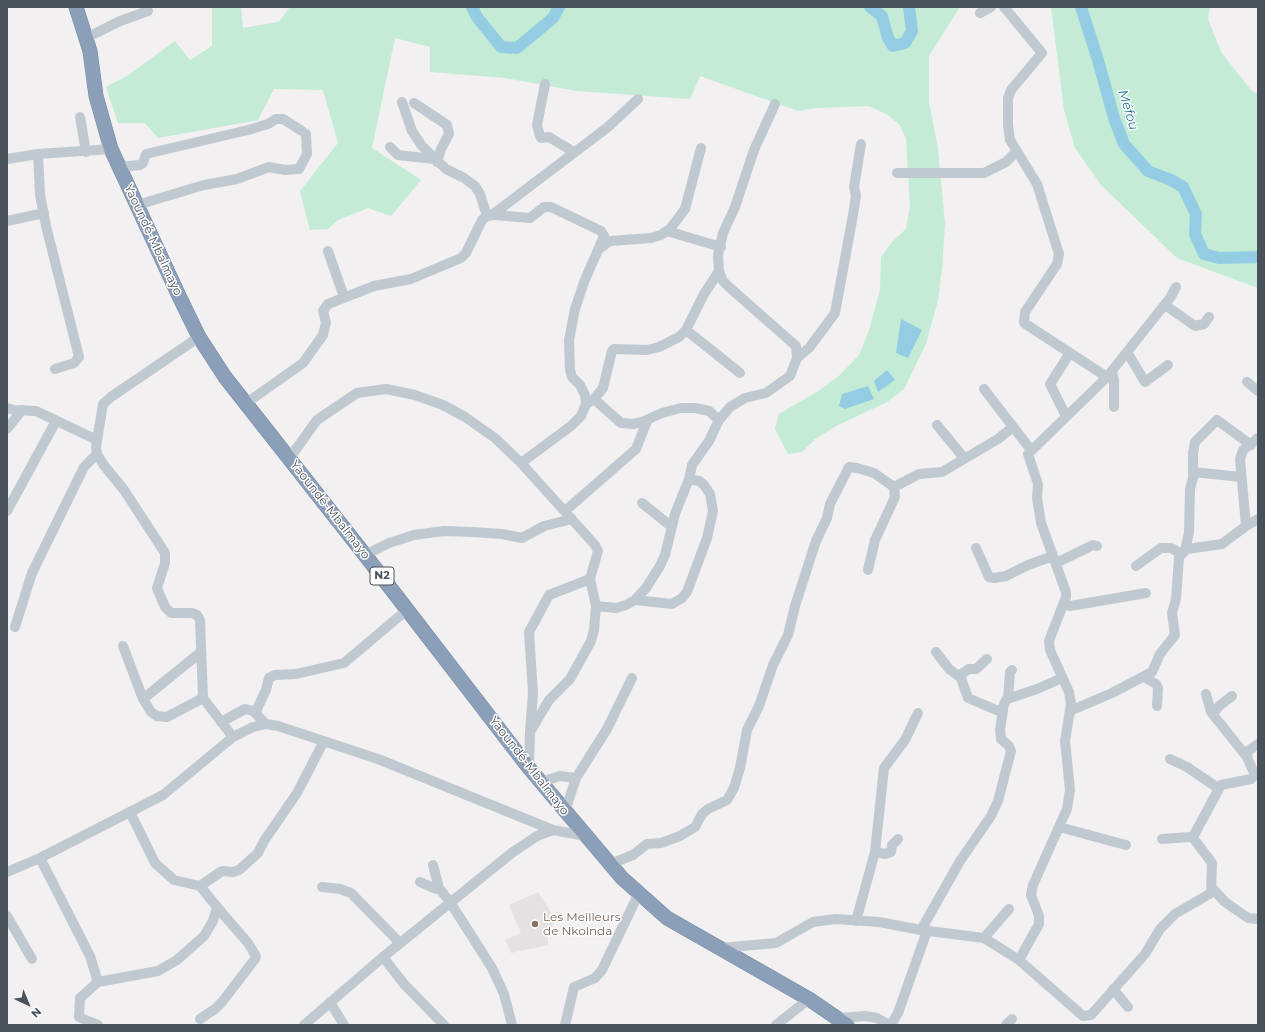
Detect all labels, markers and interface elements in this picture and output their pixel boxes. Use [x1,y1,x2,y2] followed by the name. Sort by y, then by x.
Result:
[1114,88,1142,132] water label: Méfou
[121,182,185,298] street label: Yaoundé-Mbalmayo
[287,458,373,562] street label: Yaoundé-Mbalmayo
[370,567,394,585] road number: N2
[486,714,572,818] street label: Yaoundé-Mbalmayo
[543,910,621,938] place label: Les Meilleurs de Nkolnda
[530,919,540,929] marker: Les Meilleurs de Nkolnda
[8,984,48,1024] north arrow
[28,1005,44,1021] text: N

